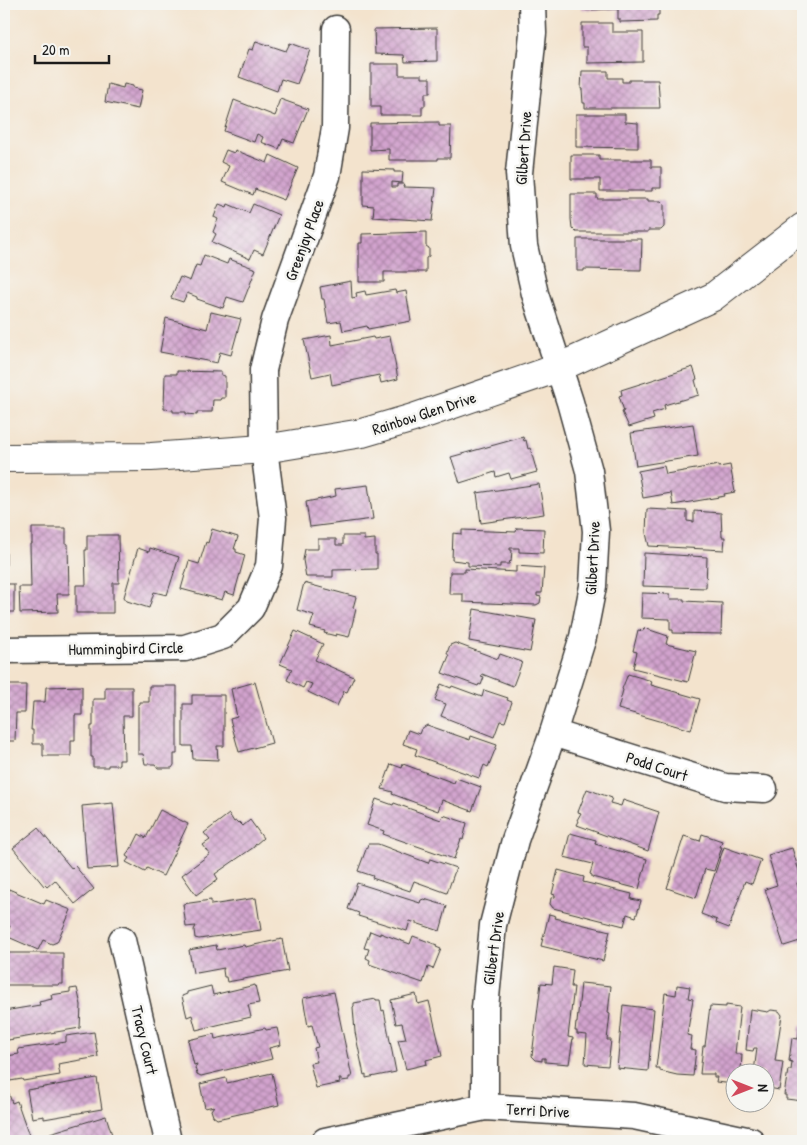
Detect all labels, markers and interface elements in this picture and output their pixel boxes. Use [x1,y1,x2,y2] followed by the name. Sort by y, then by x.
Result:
[35,32,109,64] scale bar
[42,39,69,60] text: 20 m
[509,110,537,186] street label: Gilbert Drive
[279,196,329,284] street label: Greenjay Place
[369,386,479,440] street label: Rainbow Glen Drive
[579,520,605,595] street label: Gilbert Drive
[68,636,184,660] street label: Hummingbird Circle
[623,746,691,786] street label: Podd Court
[477,909,509,986] street label: Gilbert Drive
[126,1003,164,1077] street label: Tracy Court
[724,1062,774,1112] north arrow
[754,1084,773,1092] text: N
[506,1097,571,1123] street label: Terri Drive

